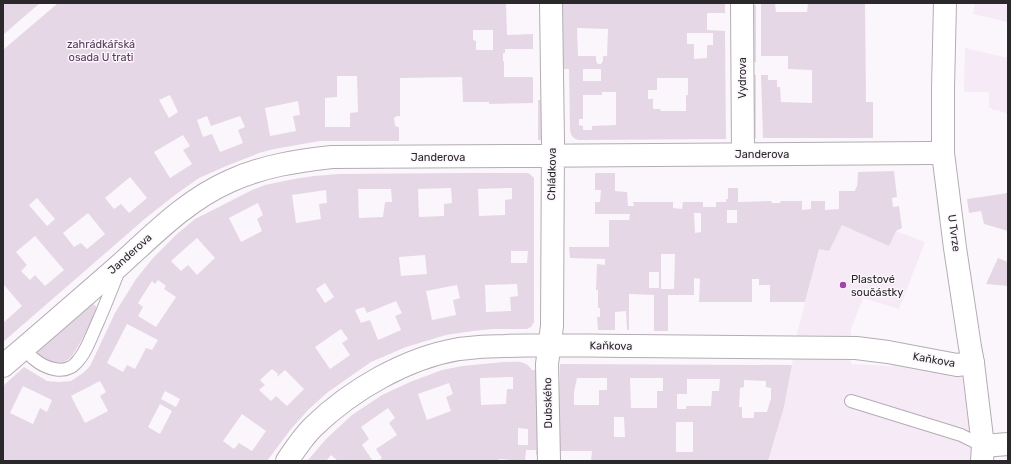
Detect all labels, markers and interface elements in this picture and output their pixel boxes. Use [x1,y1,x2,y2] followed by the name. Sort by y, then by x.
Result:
[67,38,135,64] park label: zahrádkářská osada U trati
[736,57,749,99] street label: Vydrova
[545,147,559,201] street label: Chládkova
[735,148,789,161] street label: Janderova
[411,151,465,164] street label: Janderova
[945,213,963,253] street label: U Tvrze
[105,231,155,277] street label: Janderova
[851,273,903,299] place label: Plastové součástky
[838,280,848,290] marker: Plastové součástky
[590,339,632,353] street label: Kaňkova
[912,350,956,370] street label: Kaňkova
[541,377,555,429] street label: Dubského

